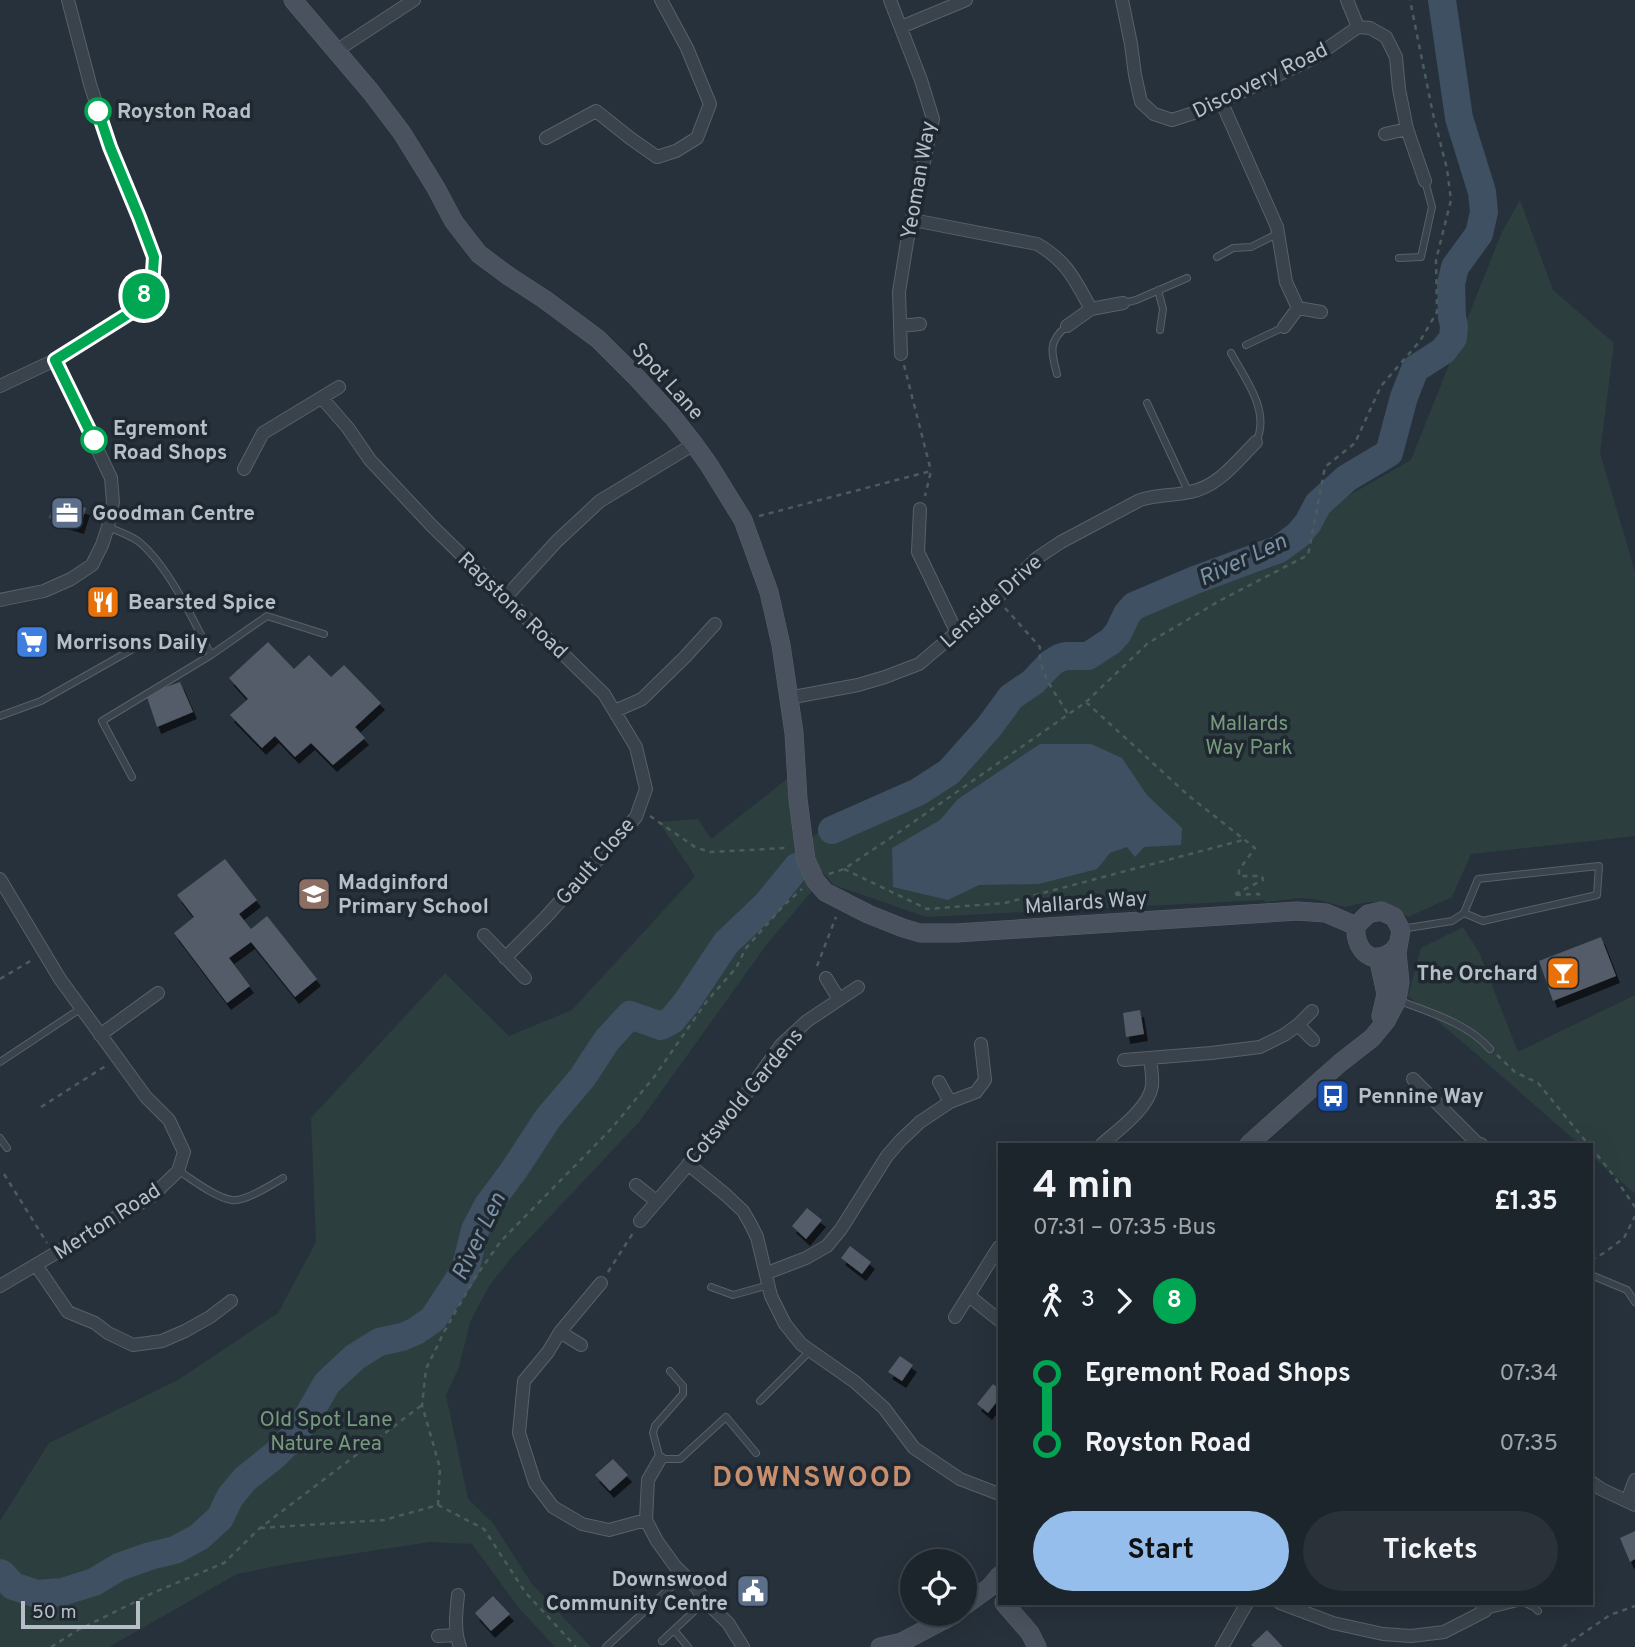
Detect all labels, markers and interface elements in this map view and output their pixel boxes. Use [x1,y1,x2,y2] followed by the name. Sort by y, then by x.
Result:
[1189,37,1333,126] street label: Discovery Road
[85,98,111,124] marker: Royston Road
[117,99,251,126] place label: Royston Road
[896,119,943,241] street label: Yeoman Way
[121,273,167,319] line badge: 8
[136,281,152,311] text: 8
[625,337,709,427] street label: Spot Lane
[113,416,227,467] place label: Egremont Road Shops
[81,427,107,453] marker: Egremont Road Shops
[48,494,86,532] office icon: Goodman Centre
[92,501,255,528] place label: Goodman Centre
[1194,528,1292,594] water label: River Len
[451,547,573,665] street label: Ragstone Road
[935,549,1049,655] street label: Lenside Drive
[84,583,122,621] restaurant icon: Bearsted Spice
[128,590,276,617] place label: Bearsted Spice
[13,623,51,661] supermarket icon: Morrisons Daily
[56,630,208,657] place label: Morrisons Daily
[1205,711,1293,762] park label: Mallards Way Park
[551,813,641,911] street label: Gault Close
[338,870,489,921] place label: Madginford Primary School
[295,875,333,913] school or university icon: Madginford Primary School
[1024,886,1148,921] street label: Mallards Way
[1544,954,1582,992] bar icon: The Orchard
[1417,961,1538,988] place label: The Orchard
[680,1023,810,1171] street label: Cotswold Gardens
[1314,1077,1352,1115] bus stop icon: Pennine Way
[1358,1084,1484,1111] place label: Pennine Way
[1033,1163,1133,1212] text: 4 min
[49,1178,166,1267] street label: Merton Road
[1494,1186,1558,1219] text: £1.35
[447,1188,514,1286] water label: River Len
[1033,1214,1216,1243] text: 07:31 – 07:35 · Bus
[1033,1282,1071,1320] icon: walk
[1105,1282,1143,1320] icon: forward
[1081,1286,1095,1315] text: 3
[1167,1286,1182,1316] text: 8
[1085,1358,1351,1391] text: Egremont Road Shops
[1500,1360,1558,1389] text: 07:34
[259,1407,393,1458] park label: Old Spot Lane Nature Area
[1085,1428,1251,1461] text: Royston Road
[1500,1430,1558,1459] text: 07:35
[712,1461,914,1497] district label: DOWNSWOOD
[1033,1511,1289,1591] button: Start
[1303,1511,1558,1591] button: Tickets
[900,1549,977,1626] map controls
[900,1549,977,1626] button: locate
[546,1567,728,1618] place label: Downswood Community Centre
[734,1572,772,1610] public building icon: Downswood Community Centre
[21,1598,140,1630] scale bar
[32,1601,77,1625] text: 50 m

